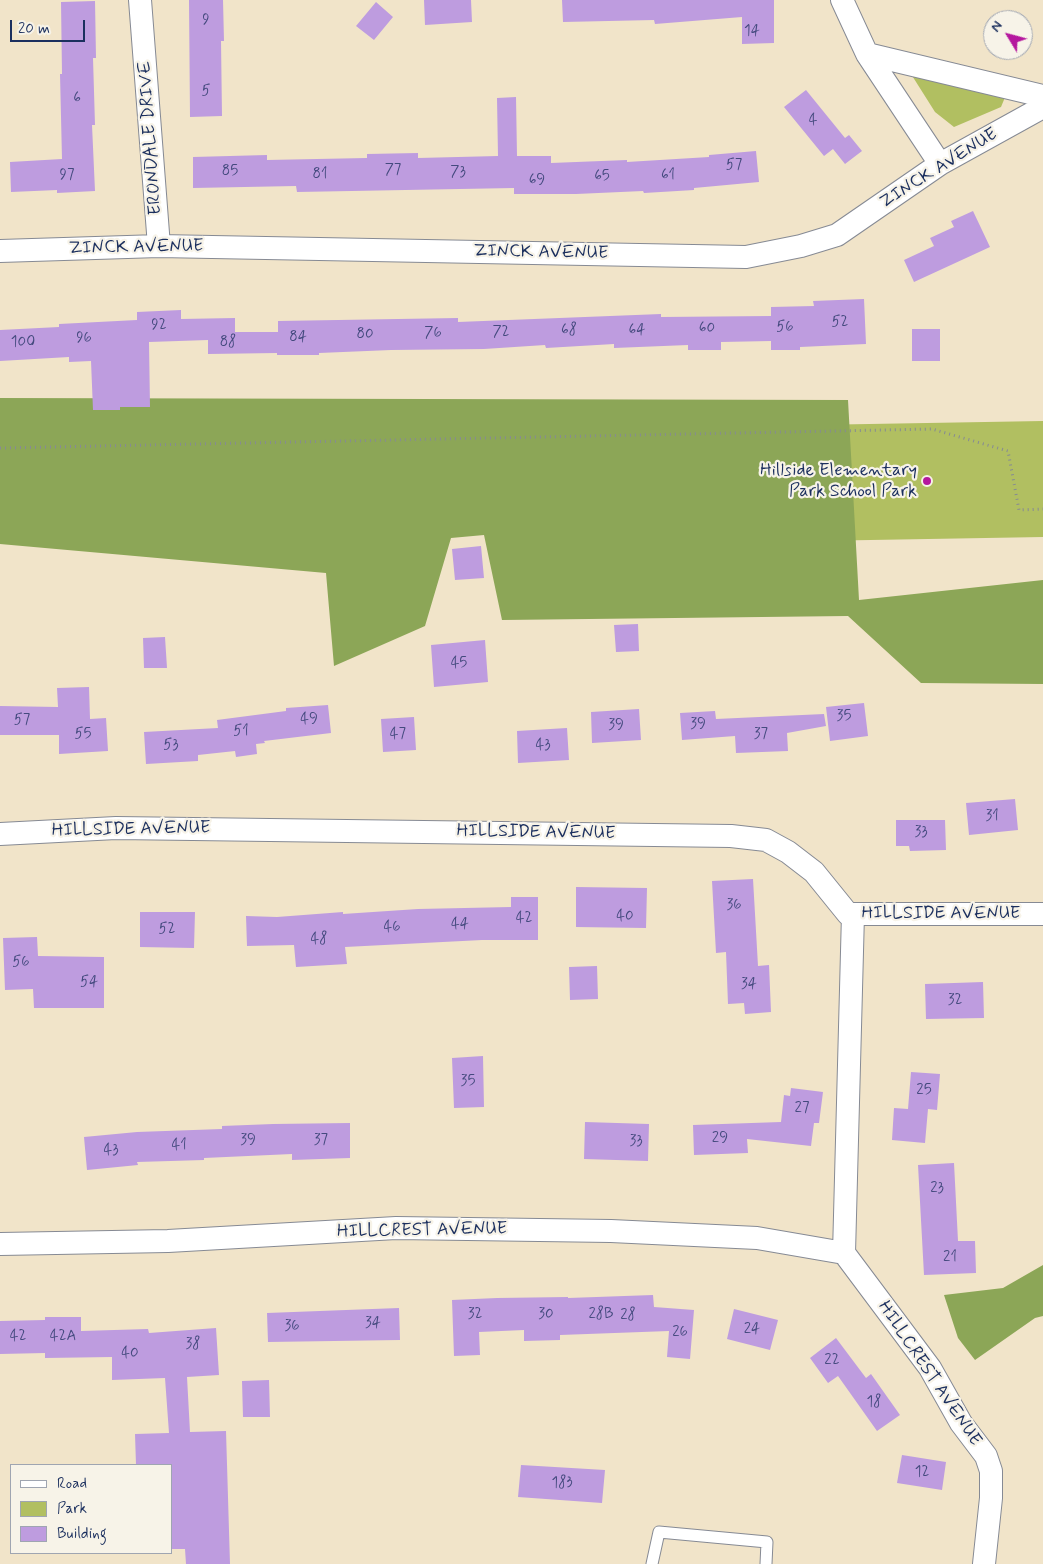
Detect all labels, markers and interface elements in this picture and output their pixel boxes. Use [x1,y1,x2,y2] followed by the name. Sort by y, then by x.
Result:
[12,10,88,42] scale bar
[983,10,1033,60] north arrow
[202,12,210,30] house number: 9
[987,17,1007,36] text: N
[18,19,50,39] text: 20 m
[744,23,760,41] house number: 14
[135,60,167,216] street label: ERONDALE DRIVE
[202,83,210,101] house number: 5
[73,90,81,108] house number: 6
[809,112,817,130] house number: 4
[876,124,1002,214] street label: ZINCK AVENUE
[726,157,742,175] house number: 57
[385,162,401,180] house number: 77
[222,163,238,181] house number: 85
[450,164,466,182] house number: 73
[313,166,327,184] house number: 81
[60,167,74,185] house number: 97
[661,167,675,185] house number: 61
[594,168,610,186] house number: 65
[529,172,545,190] house number: 69
[68,236,204,260] street label: ZINCK AVENUE
[473,241,609,265] street label: ZINCK AVENUE
[832,314,848,332] house number: 52
[151,317,167,335] house number: 92
[776,319,794,337] house number: 56
[699,320,715,338] house number: 60
[561,322,577,340] house number: 68
[629,322,645,340] house number: 64
[492,324,510,342] house number: 72
[424,325,442,343] house number: 76
[356,326,374,344] house number: 80
[289,329,307,347] house number: 84
[76,330,92,348] house number: 96
[11,334,35,352] house number: 100
[220,334,236,352] house number: 88
[760,460,917,502] place label: Hillside Elementary Park School Park
[921,475,933,487] marker: Hillside Elementary Park School Park
[451,655,467,673] house number: 45
[837,708,851,726] house number: 35
[300,711,318,729] house number: 49
[14,712,30,730] house number: 57
[690,716,706,734] house number: 39
[608,717,624,735] house number: 39
[233,723,249,741] house number: 51
[75,726,91,744] house number: 55
[390,726,406,744] house number: 47
[754,726,768,744] house number: 37
[163,737,179,755] house number: 53
[535,737,551,755] house number: 43
[985,808,999,826] house number: 31
[51,818,211,842] street label: HILLSIDE AVENUE
[456,821,616,845] street label: HILLSIDE AVENUE
[914,824,928,842] house number: 33
[726,897,742,915] house number: 36
[862,903,1020,925] street label: HILLSIDE AVENUE
[616,908,634,926] house number: 40
[516,910,532,928] house number: 42
[451,916,469,934] house number: 44
[383,919,401,937] house number: 46
[159,921,175,939] house number: 52
[311,931,327,949] house number: 48
[12,954,30,972] house number: 56
[80,974,98,992] house number: 54
[741,976,757,994] house number: 34
[948,992,962,1010] house number: 32
[461,1073,475,1091] house number: 35
[916,1082,932,1100] house number: 25
[795,1100,809,1118] house number: 27
[712,1130,728,1148] house number: 29
[240,1132,256,1150] house number: 39
[314,1132,328,1150] house number: 37
[629,1133,643,1151] house number: 33
[171,1137,187,1155] house number: 41
[103,1142,119,1160] house number: 43
[930,1180,944,1198] house number: 23
[337,1219,507,1243] street label: HILLCREST AVENUE
[943,1249,957,1267] house number: 21
[872,1297,986,1451] street label: HILLCREST AVENUE
[468,1306,482,1324] house number: 32
[538,1306,554,1324] house number: 30
[588,1306,614,1324] house number: 28B
[620,1307,636,1325] house number: 28
[365,1315,381,1333] house number: 34
[284,1318,300,1336] house number: 36
[744,1321,760,1339] house number: 24
[672,1324,688,1342] house number: 26
[10,1328,26,1346] house number: 42
[50,1328,76,1346] house number: 42A
[186,1336,200,1354] house number: 38
[121,1345,139,1363] house number: 40
[824,1352,840,1370] house number: 22
[867,1394,881,1412] house number: 18
[10,1464,172,1554] legend
[915,1464,929,1482] house number: 12
[57,1474,87,1494] text: Road
[551,1475,573,1493] house number: 183
[57,1499,87,1519] text: Park
[57,1524,107,1544] text: Building

